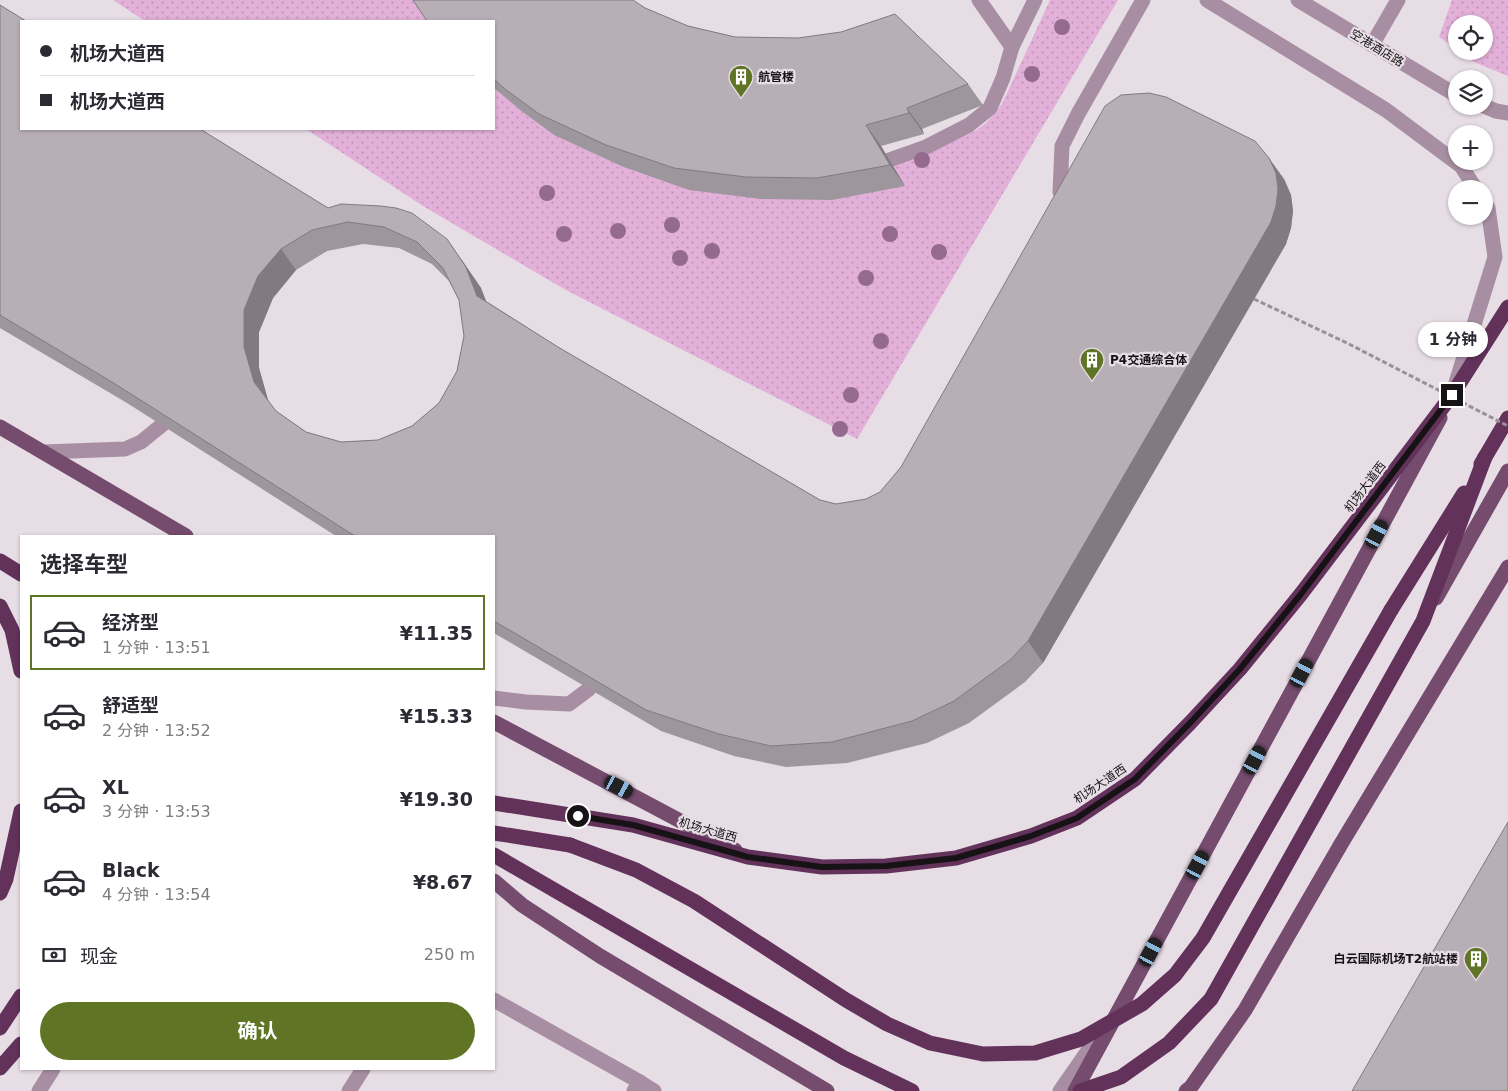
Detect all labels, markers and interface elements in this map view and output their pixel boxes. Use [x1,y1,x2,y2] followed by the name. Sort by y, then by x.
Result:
[1448,15,1493,225] map controls
[1448,15,1493,60] button: locate
[1348,27,1406,69] street label: 空港酒店路
[70,42,165,64] text: 机场大道西
[728,64,754,98] building icon: 航管楼
[758,70,794,84] place label: 航管楼
[1448,70,1493,115] button: layers
[70,90,165,112] text: 机场大道西
[1448,125,1493,170] button: +
[1448,180,1493,225] button: −
[1417,322,1487,358] callout: 1 分钟
[1429,330,1477,349] text: 1 分钟
[1079,347,1105,381] building icon: P4交通综合体
[1110,353,1187,367] place label: P4交通综合体
[1441,384,1463,406] route end
[1341,459,1389,515] street label: 机场大道西
[1363,517,1390,551] car
[40,552,128,577] text: 选择车型
[42,610,87,655] icon: car
[102,611,159,633] text: 经济型
[400,622,473,644] text: ¥11.35
[102,638,211,657] text: 1 分钟 · 13:51
[1288,656,1315,690] car
[42,693,87,738] icon: car
[102,694,159,716] text: 舒适型
[400,705,473,727] text: ¥15.33
[102,721,211,740] text: 2 分钟 · 13:52
[1241,743,1268,777] car
[1071,761,1129,807] street label: 机场大道西
[602,773,635,801] car
[42,776,87,821] icon: car
[102,776,129,798] text: XL
[400,788,473,810] text: ¥19.30
[102,802,211,821] text: 3 分钟 · 13:53
[567,805,589,827] route start
[677,815,739,845] street label: 机场大道西
[1184,848,1211,882] car
[42,859,87,904] icon: car
[102,859,160,881] text: Black
[413,871,473,893] text: ¥8.67
[102,885,211,904] text: 4 分钟 · 13:54
[1137,935,1164,969] car
[40,941,68,969] icon: cash
[80,945,118,967] text: 现金
[424,945,475,964] text: 250 m
[1463,946,1489,980] building icon: 白云国际机场T2航站楼
[1333,952,1458,966] place label: 白云国际机场T2航站楼
[40,1002,475,1060] button: 确认

